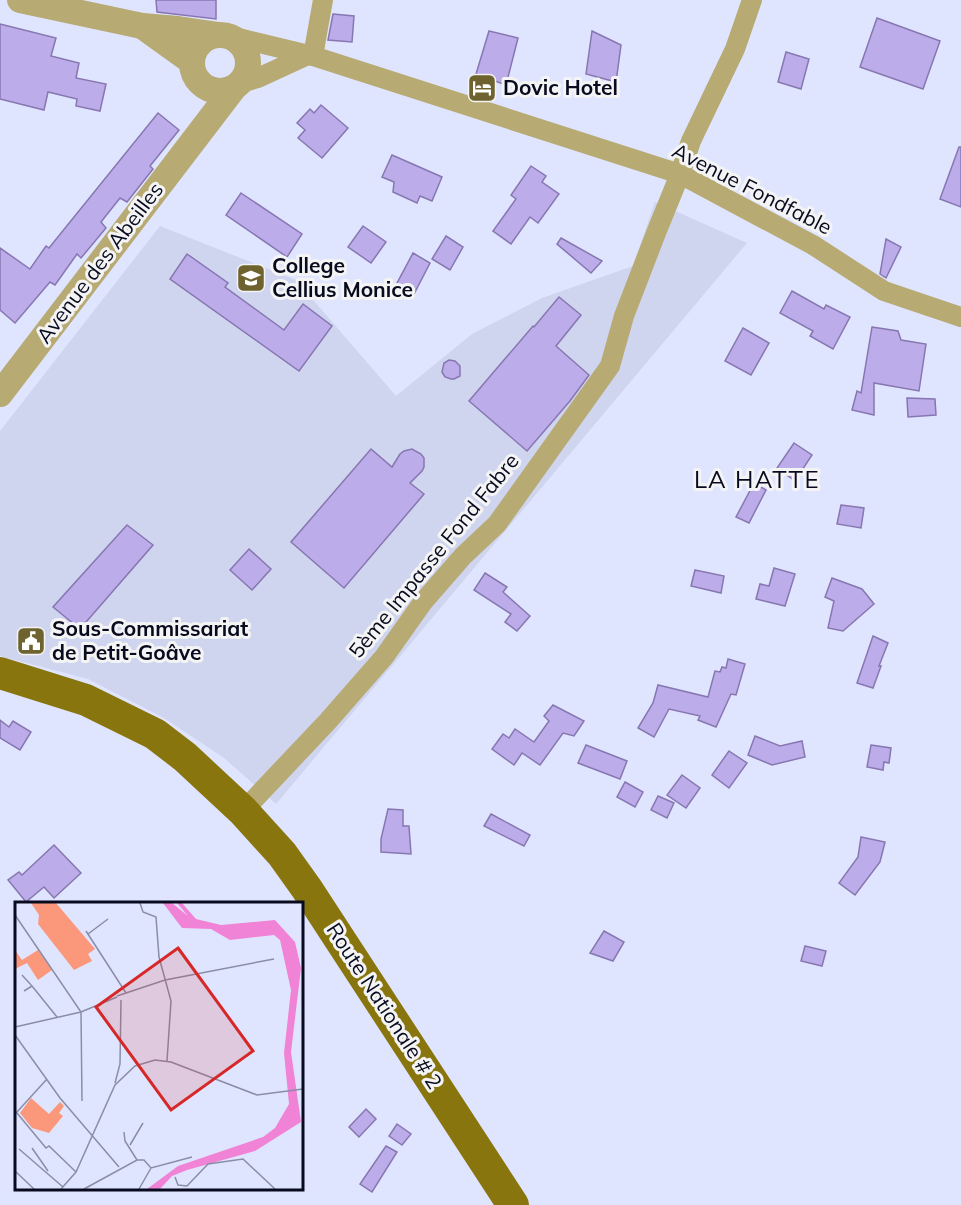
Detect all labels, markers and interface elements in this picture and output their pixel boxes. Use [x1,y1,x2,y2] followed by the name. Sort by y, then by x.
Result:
[466,72,498,104] hotel icon: Dovic Hotel
[503,74,618,100] place label: Dovic Hotel
[668,137,837,240] street label: Avenue Fondfable
[30,177,168,348] street label: Avenue des Abeilles
[272,252,413,302] place label: College Cellius Monice
[235,262,267,294] school or university icon: College Cellius Monice
[343,448,524,663] street label: 5ème Impasse Fond Fabre
[694,464,820,494] district label: LA HATTE
[52,615,248,665] place label: Sous-Commissariat de Petit-Goâve
[15,625,47,657] public building icon: Sous-Commissariat de Petit-Goâve
[15,902,303,1190] inset map
[321,918,448,1093] street label: Route Nationale # 2

